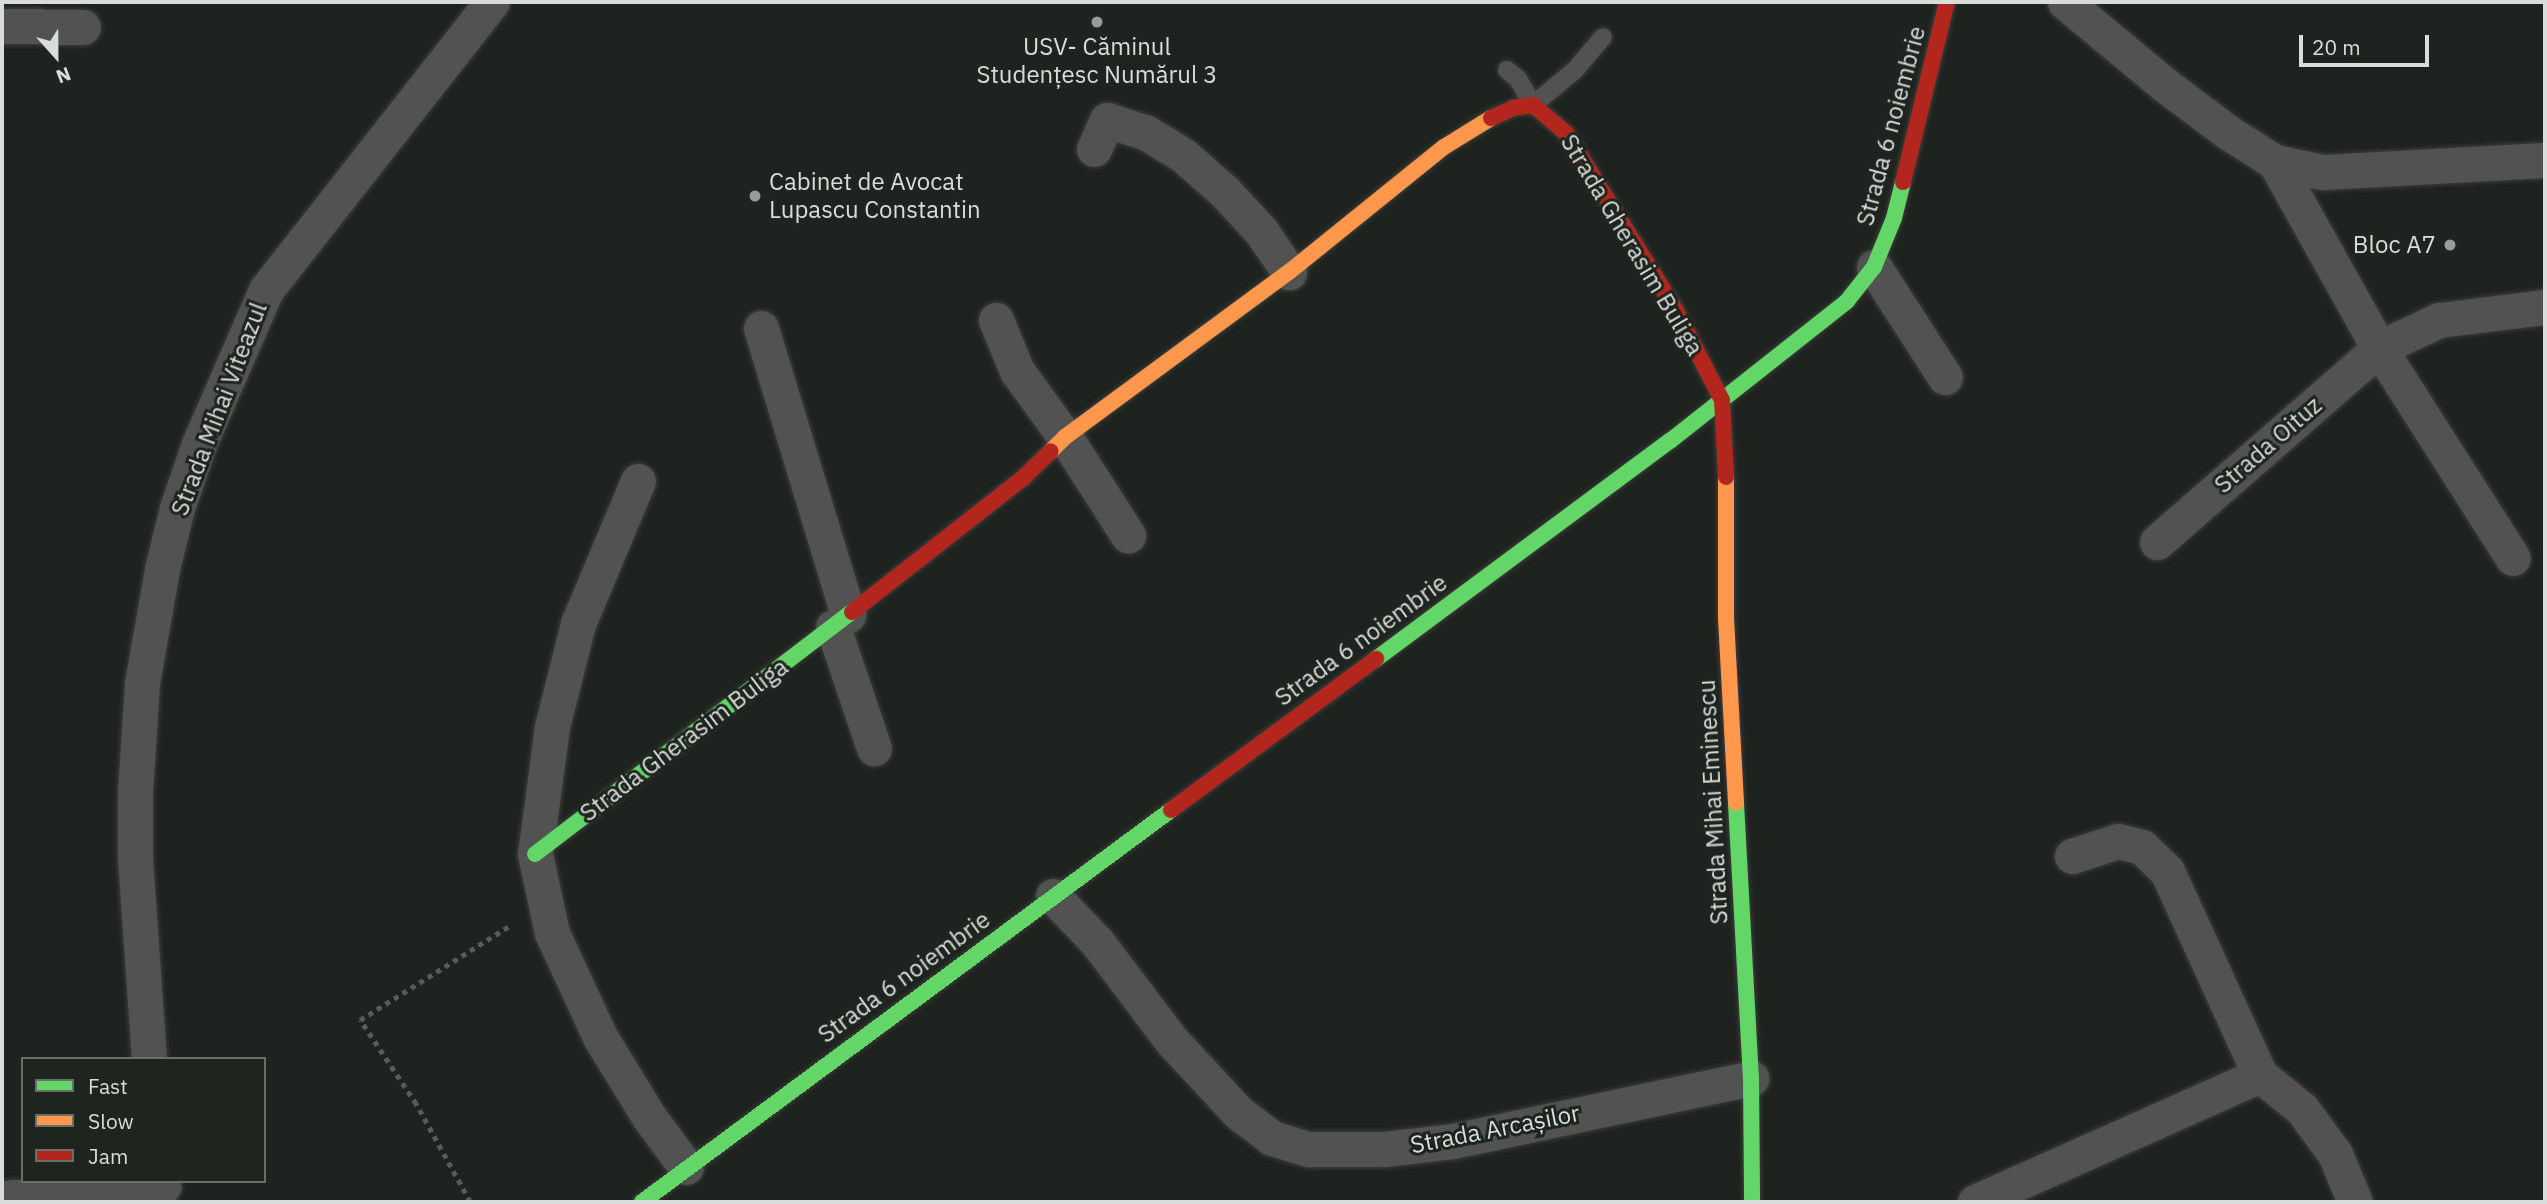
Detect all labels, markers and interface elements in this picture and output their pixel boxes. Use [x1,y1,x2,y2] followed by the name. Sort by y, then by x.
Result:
[1089,14,1105,30] marker: USV- Căminul Studențesc Numărul 3
[21,21,91,91] north arrow
[2302,21,2432,65] scale bar
[1851,23,1931,229] street label: Strada 6 noiembrie
[976,33,1218,89] place label: USV- Căminul Studențesc Numărul 3
[2312,33,2361,61] text: 20 m
[53,62,74,89] text: N
[1555,129,1709,361] street label: Strada Gherasim Buliga
[769,168,981,224] place label: Cabinet de Avocat Lupascu Constantin
[747,188,763,204] marker: Cabinet de Avocat Lupascu Constantin
[2353,231,2436,259] place label: Bloc A7
[2442,237,2458,253] marker: Bloc A7
[165,298,273,520] street label: Strada Mihai Viteazul
[2209,391,2327,499] street label: Strada Oituz
[1269,568,1453,712] street label: Strada 6 noiembrie
[574,652,794,828] street label: Strada Gherasim Buliga
[1692,679,1734,925] street label: Strada Mihai Eminescu
[812,905,996,1049] street label: Strada 6 noiembrie
[21,1057,266,1183] legend
[88,1072,128,1100] text: Fast
[1408,1098,1582,1160] street label: Strada Arcașilor
[88,1107,134,1135] text: Slow
[88,1142,128,1170] text: Jam

